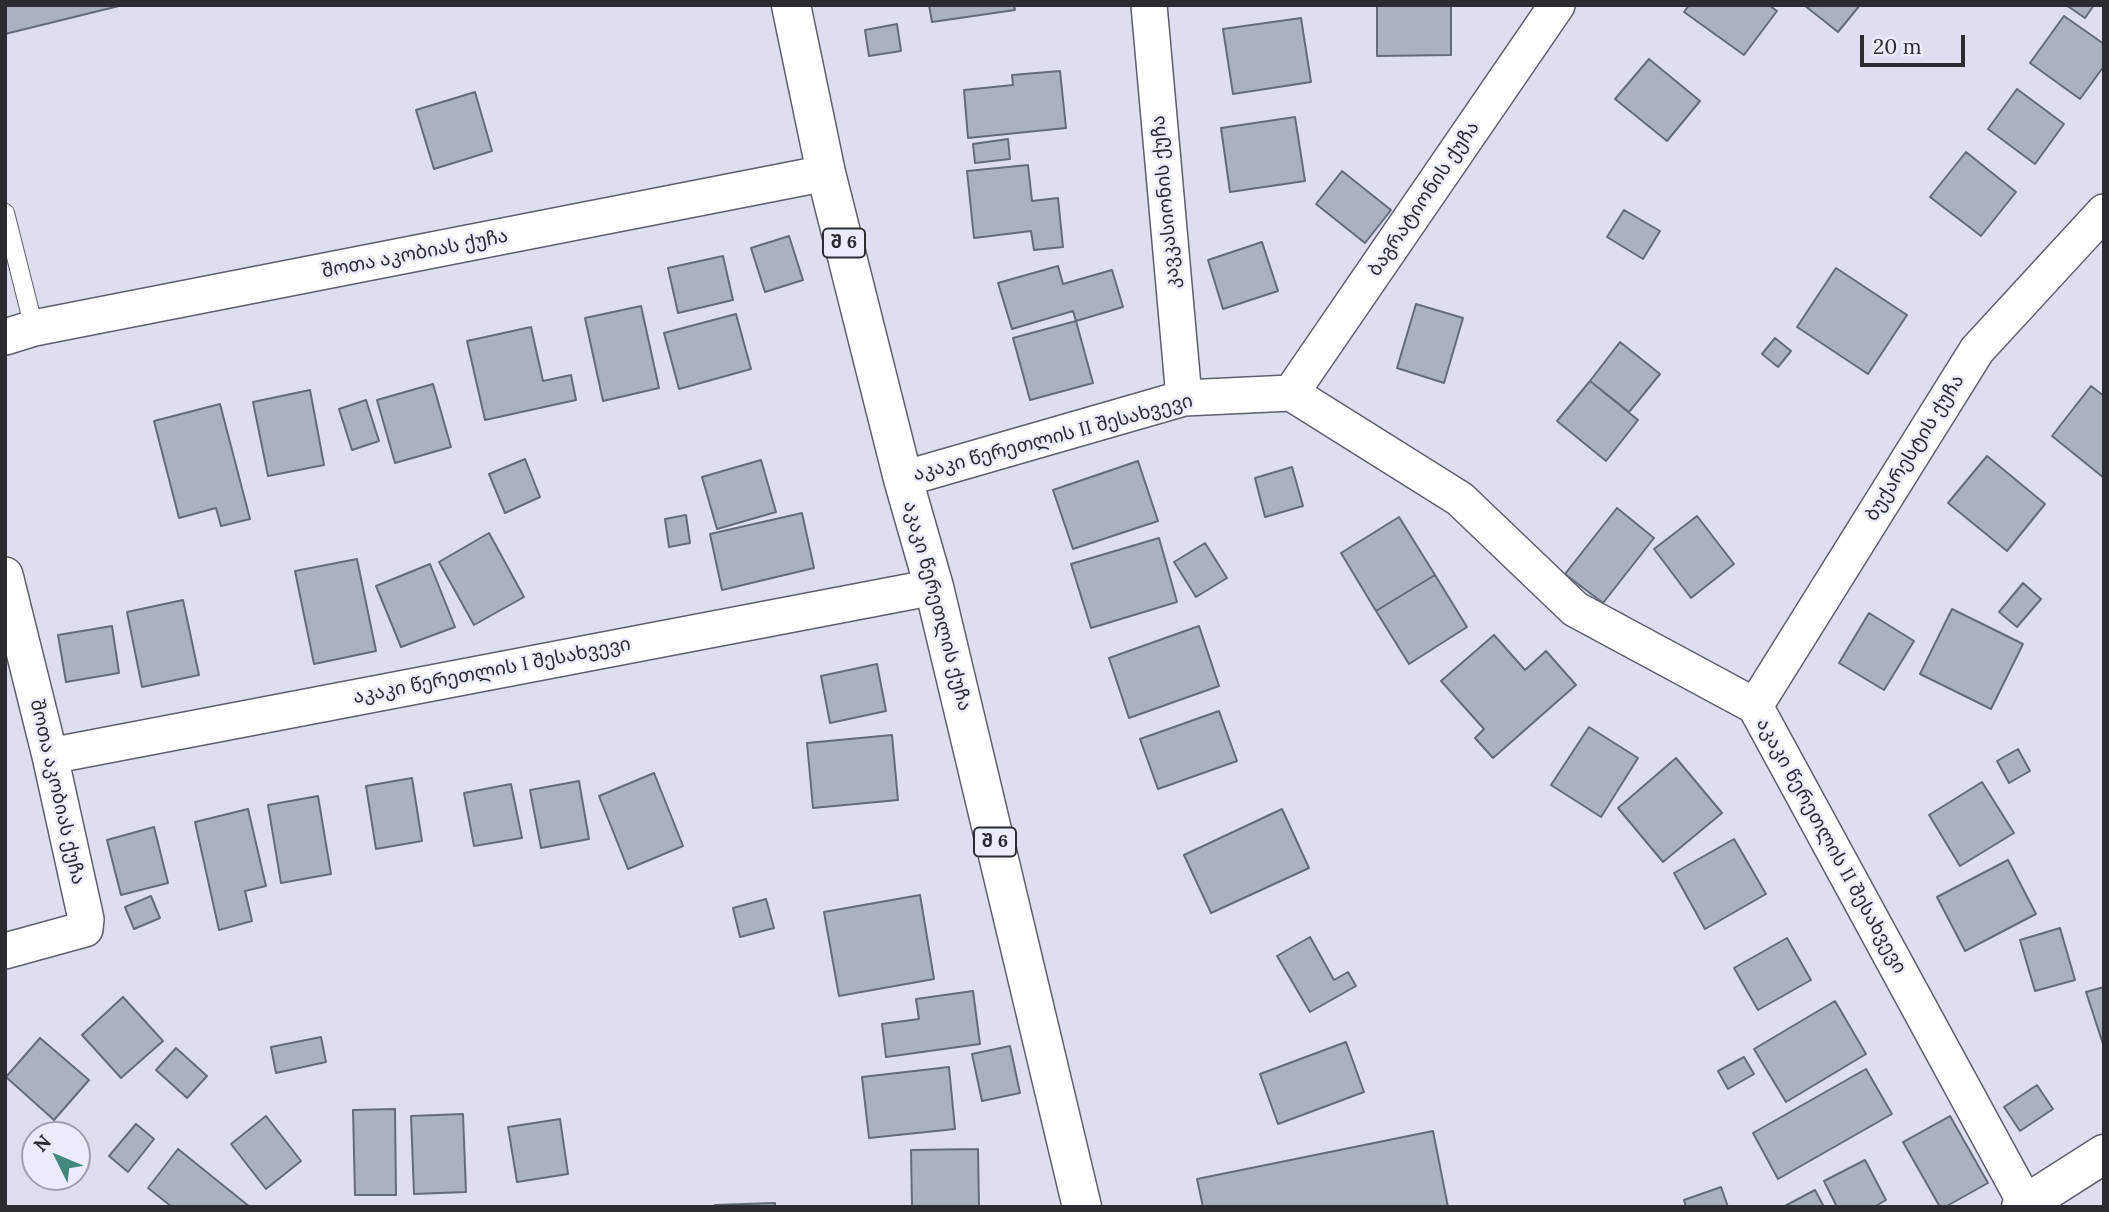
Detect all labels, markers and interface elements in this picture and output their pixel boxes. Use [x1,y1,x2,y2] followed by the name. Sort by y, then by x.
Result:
[1864,21,1969,65] scale bar
[1873,33,1922,60] text: 20 m
[1147,114,1185,290] street label: კავკასიონის ქუჩა
[1364,117,1484,281] street label: ბაგრატიონის ქუჩა
[320,225,510,283] street label: შოთა აკობიას ქუჩა
[823,229,865,258] road number: შ 6
[1861,371,1969,525] street label: ბუქარესტის ქუჩა
[911,390,1195,486] street label: აკაკი წერეთლის II შესახვევი
[898,499,976,713] street label: აკაკი წერეთლის ქუჩა
[351,633,633,709] street label: აკაკი წერეთლის I შესახვევი
[25,697,89,887] street label: შოთა აკობიას ქუჩა
[1751,714,1911,978] street label: აკაკი წერეთლის II შესახვევი
[974,828,1016,856] road number: შ 6
[21,1121,91,1191] north arrow
[28,1129,56,1157] text: N

